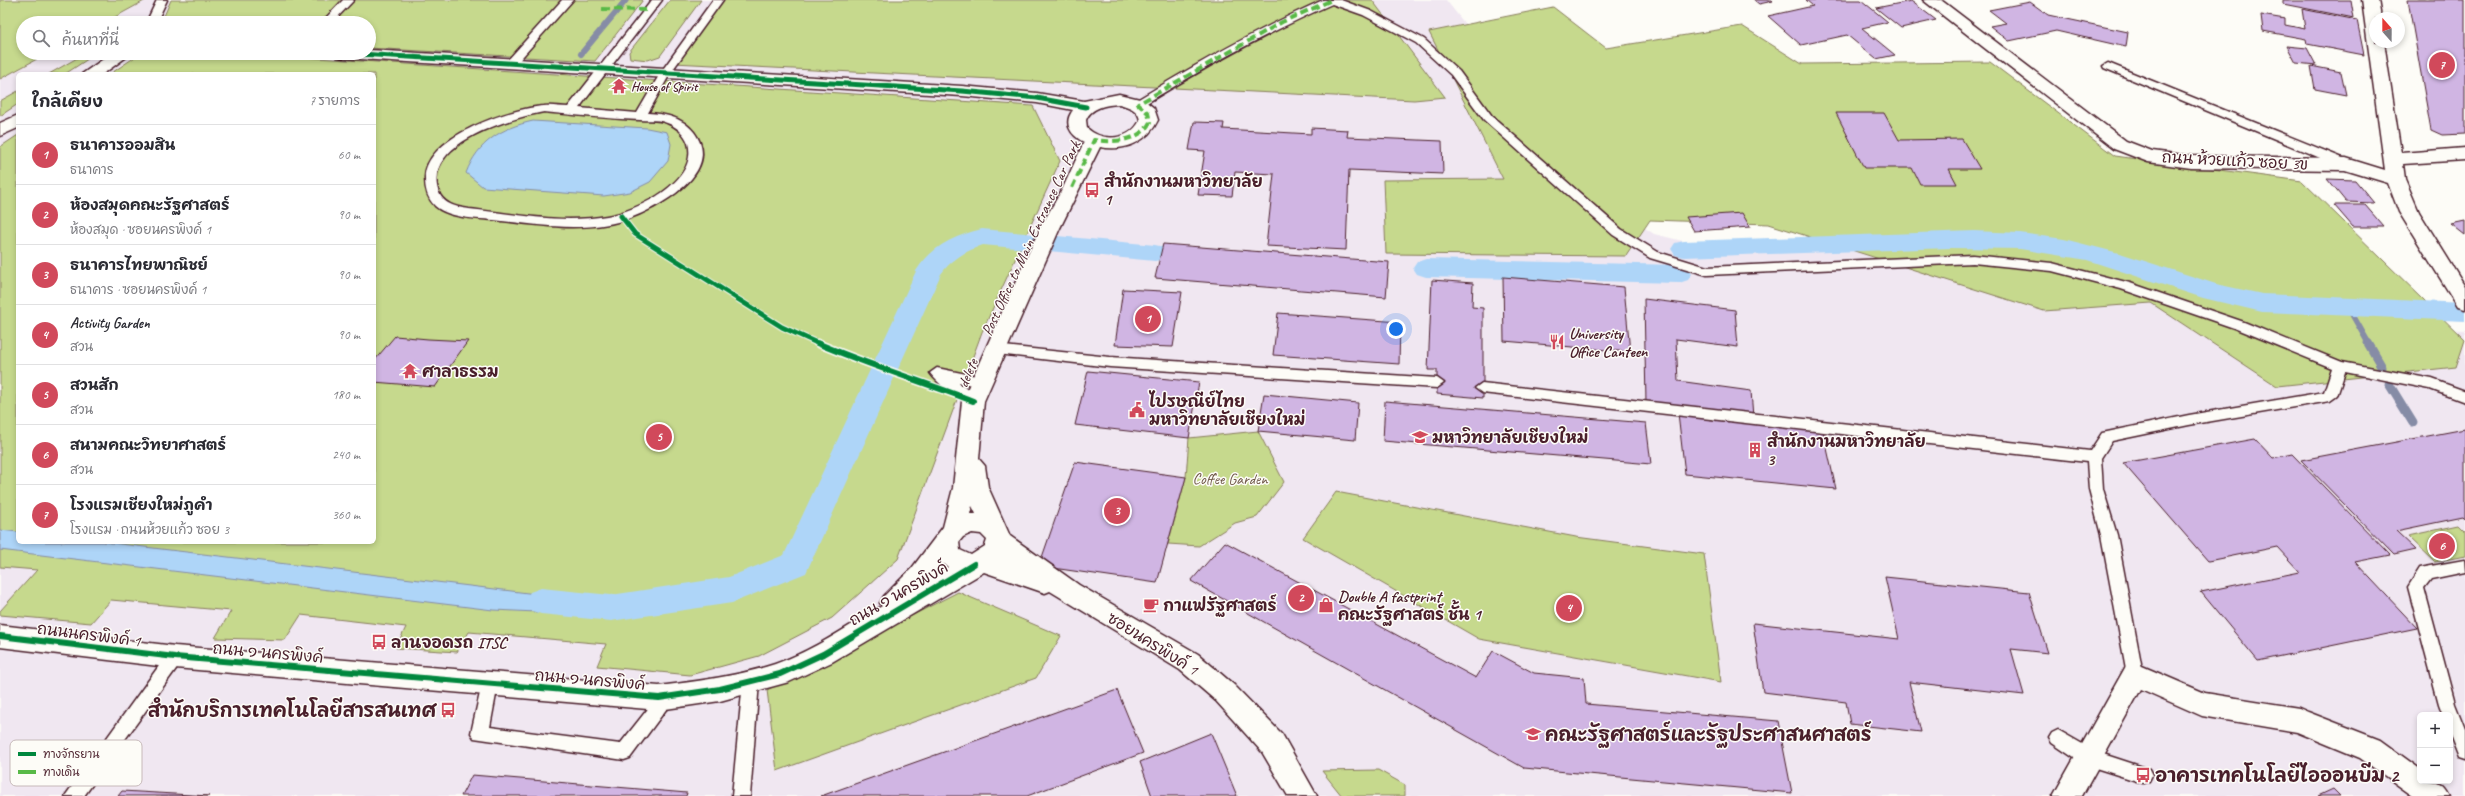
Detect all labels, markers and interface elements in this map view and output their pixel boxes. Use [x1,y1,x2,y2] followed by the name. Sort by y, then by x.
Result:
[2369,12,2405,48] north arrow
[16,16,376,60] search box
[30,27,52,49] icon: search
[62,31,119,50] text: ค้นหาที่นี่
[2429,50,2455,80] pin: 7
[610,77,628,95] temple icon: House of Spirit
[631,79,699,95] place label: House of Spirit
[32,91,103,112] text: ใกล้เคียง
[309,93,360,109] text: 7 รายการ
[70,136,175,155] text: ธนาคารออมสิน
[977,137,1085,339] street label: Post Office to Main Entrance Car Park
[2161,146,2309,175] street label: ถนน ห้วยแก้ว ซอย 3ข
[42,147,48,163] text: 1
[338,147,360,163] text: 60 m
[70,162,114,178] text: ธนาคาร
[1104,171,1263,210] place label: สํานักงานมหาวิทยาลัย 1
[1083,181,1101,199] bus stop icon: สํานักงานมหาวิทยาลัย 1
[70,196,229,215] text: ห้องสมุดคณะรัฐศาสตร์
[42,207,48,223] text: 2
[338,207,360,223] text: 90 m
[70,222,211,238] text: ห้องสมุด · ซอยนครพิงค์ 1
[70,256,208,275] text: ธนาคารไทยพาณิชย์
[42,267,48,283] text: 3
[338,267,360,283] text: 90 m
[70,282,206,298] text: ธนาคาร · ซอยนครพิงค์ 1
[1135,304,1161,334] pin: 1
[70,314,150,333] text: Activity Garden
[1386,319,1406,339] your location
[1569,324,1648,362] place label: University Office Canteen
[42,327,48,343] text: 4
[338,327,360,343] text: 90 m
[1548,333,1566,351] restaurant icon: University Office Canteen
[70,339,93,355] text: สวน
[953,354,983,391] street label: delete
[401,362,419,380] temple icon: ศาลาธรรม
[422,362,498,382] place label: ศาลาธรรม
[70,376,119,395] text: สวนสัก
[42,387,48,403] text: 5
[332,387,360,403] text: 180 m
[1148,390,1305,430] place label: ไปรษณีย์ไทย มหาวิทยาลัยเชียงใหม่
[1128,401,1146,419] public building icon: ไปรษณีย์ไทย มหาวิทยาลัยเชียงใหม่
[70,402,93,418] text: สวน
[646,422,672,452] pin: 5
[1432,426,1588,448] place label: มหาวิทยาลัยเชียงใหม่
[1411,428,1429,446] school or university icon: มหาวิทยาลัยเชียงใหม่
[1767,431,1926,470] place label: สำนักงานมหาวิทยาลัย 3
[70,436,226,455] text: สนามคณะวิทยาศาสตร์
[1746,441,1764,459] building icon: สำนักงานมหาวิทยาลัย 3
[42,447,48,463] text: 6
[332,447,360,463] text: 240 m
[70,462,93,478] text: สวน
[1193,469,1268,489] park label: Coffee Garden
[70,496,212,515] text: โรงแรมเชียงใหม่ภูคำ
[1104,496,1130,526] pin: 3
[42,507,48,523] text: 7
[332,507,360,523] text: 360 m
[70,522,229,538] text: โรงแรม · ถนนห้วยแก้ว ซอย 3
[2429,531,2455,561] pin: 6
[844,556,952,630] street label: ถนน ๑ นครพิงค์
[1288,583,1314,613] pin: 2
[1338,587,1482,626] place label: Double A fastprint คณะรัฐศาสตร์ ชั้น 1
[1556,593,1582,623] pin: 4
[1163,594,1277,617] place label: กาแฟรัฐศาสตร์
[1142,596,1160,614] cafe icon: กาแฟรัฐศาสตร์
[1317,596,1335,614] shop icon: Double A fastprint คณะรัฐศาสตร์ ชั้น 1
[1103,606,1203,680] street label: ซอยนครพิงค์ 1
[36,617,143,651] street label: ถนนนครพิงค์ 1
[370,633,388,651] bus stop icon: ลานจอดรถ ITSC
[391,633,508,653] place label: ลานจอดรถ ITSC
[212,636,324,668] street label: ถนน ๑ นครพิงค์
[534,663,646,695] street label: ถนน ๑ นครพิงค์
[148,697,438,723] place label: สํานักบริการเทคโนโลยีสารสนเทศ
[439,701,457,719] bus stop icon: สํานักบริการเทคโนโลยีสารสนเทศ
[2417,712,2453,784] map controls
[2417,712,2453,748] button: +
[1545,721,1872,748] place label: คณะรัฐศาสตร์และรัฐประศาสนศาสตร์
[1524,725,1542,743] school or university icon: คณะรัฐศาสตร์และรัฐประศาสนศาสตร์
[10,740,142,786] legend
[43,747,100,761] text: ทางจักรยาน
[2417,748,2453,784] button: −
[2155,762,2401,788] place label: อาคารเทคโนโลยีไอออนบีม 2
[43,765,80,779] text: ทางเดิน
[2134,766,2152,784] bus stop icon: อาคารเทคโนโลยีไอออนบีม 2

